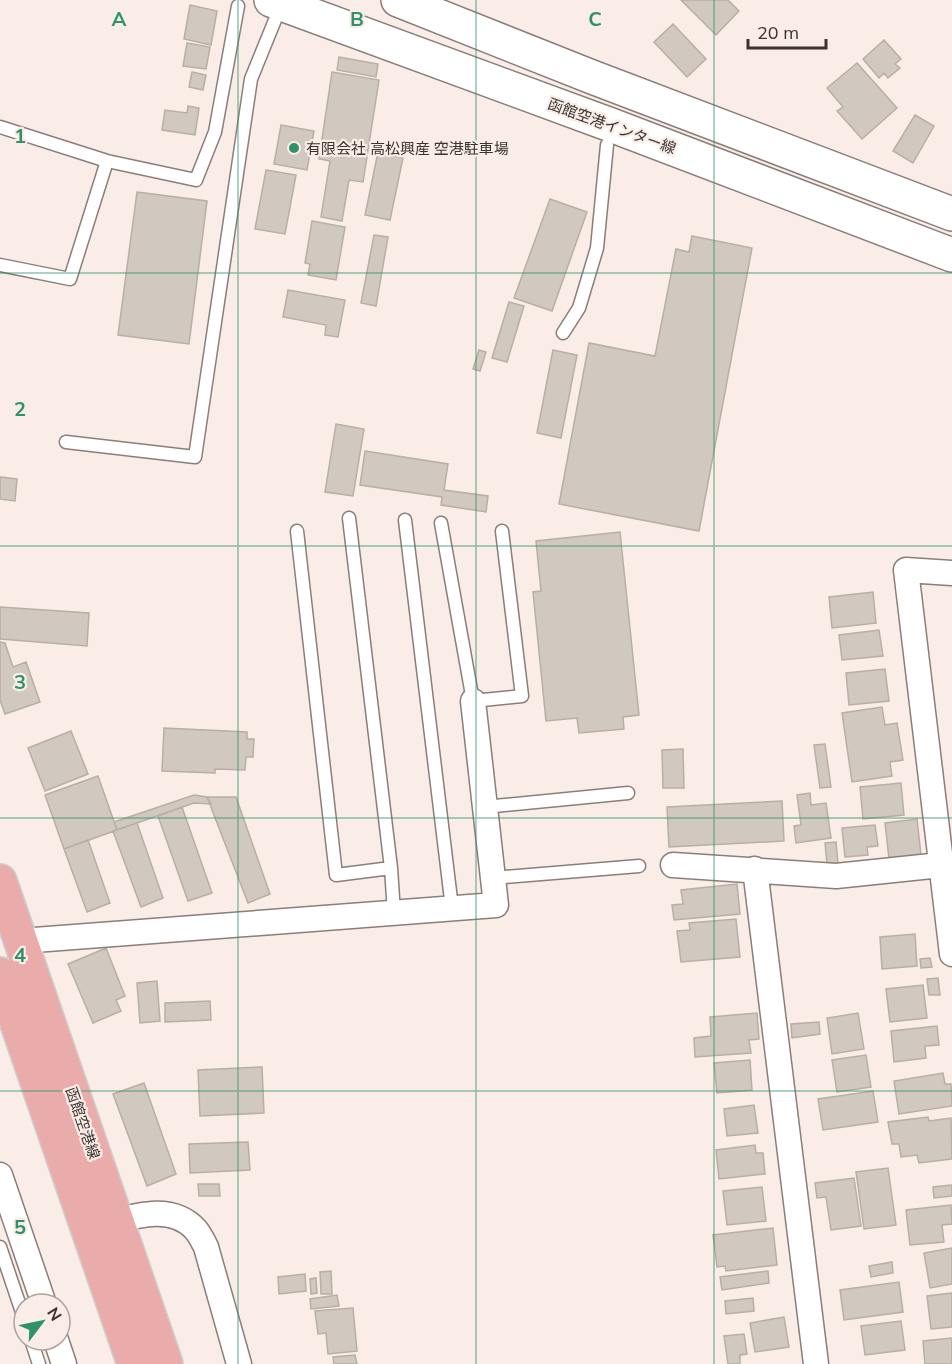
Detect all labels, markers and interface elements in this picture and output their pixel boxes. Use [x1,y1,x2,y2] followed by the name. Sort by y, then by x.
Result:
[112,6,127,31] text: A
[350,6,364,31] text: B
[588,6,602,31] text: C
[748,12,826,50] scale bar
[757,21,799,44] text: 20 m
[545,94,679,158] street label: 函館空港インター線
[14,123,26,148] text: 1
[306,139,509,158] place label: 有限会社 高松興産 空港駐車場
[287,141,301,155] marker: 有限会社 高松興産 空港駐車場
[14,396,26,421] text: 2
[14,669,26,694] text: 3
[14,942,26,967] text: 4
[62,1084,104,1162] street label: 函館空港線
[14,1214,26,1239] text: 5
[12,1292,72,1352] north arrow
[43,1304,66,1324] text: N

